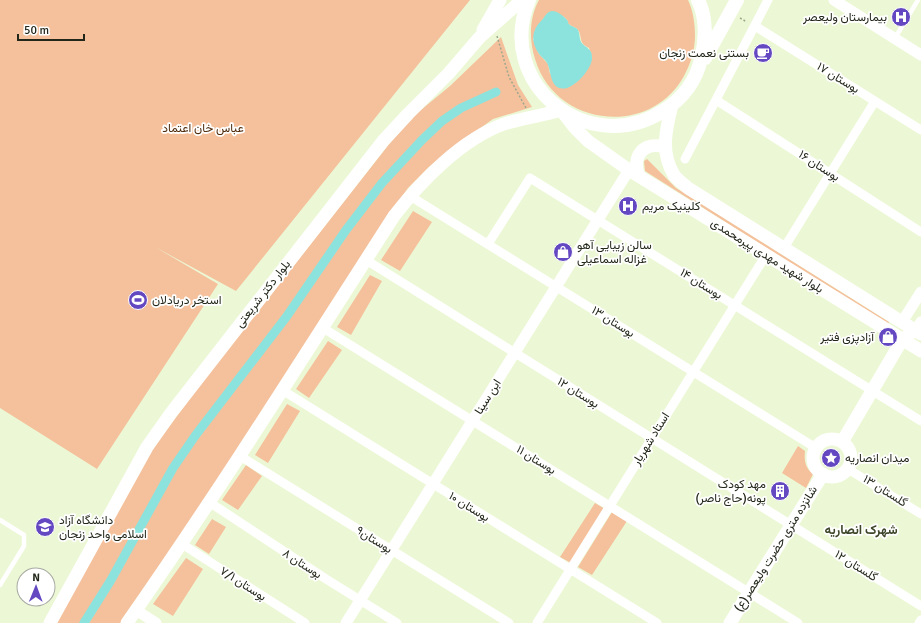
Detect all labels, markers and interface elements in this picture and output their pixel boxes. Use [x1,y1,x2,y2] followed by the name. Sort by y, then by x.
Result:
[890,6,912,28] hospital icon: بیمارستان ولیعصر
[802,10,887,25] place label: بیمارستان ولیعصر
[18,16,84,42] scale bar
[24,23,49,38] text: 50 m
[752,42,774,64] cafe icon: بستنی نعمت زنجان
[659,46,749,61] place label: بستنی نعمت زنجان
[814,59,862,97] street label: بوستان ۱۷
[162,121,244,136] park label: عباس خان اعتماد
[796,147,842,185] street label: بوستان ۱۶
[617,195,639,217] hospital icon: کلینیک مریم
[642,199,700,214] place label: کلینیک مریم
[708,215,826,297] street label: بلوار شهید مهدی پیرمحمدی
[577,238,652,267] place label: سالن زیبایی آهو غزاله اسماعیلی
[552,241,574,263] shop icon: سالن زیبایی آهو غزاله اسماعیلی
[232,257,294,331] street label: بلوار دکتر شریعتی
[677,265,725,303] street label: بوستان ۱۴
[127,289,149,311] sports icon: استخر دریادلان
[152,293,221,308] place label: استخر دریادلان
[589,303,637,341] street label: بوستان ۱۳
[877,326,899,348] shop icon: آزادپزی فتیر
[819,330,875,345] place label: آزادپزی فتیر
[554,374,602,412] street label: بوستان ۱۲
[471,377,505,417] street label: ابن سینا
[628,410,673,469] street label: استاد شهریار
[513,442,559,478] street label: بوستان ۱۱
[820,447,842,469] place icon: میدان انصاریه
[845,451,909,466] place label: میدان انصاریه
[860,472,910,510] street label: گلستان ۱۳
[696,477,766,507] place label: مهد کودک پونه(حاج ناصر)
[769,480,791,502] building icon: مهد کودک پونه(حاج ناصر)
[731,483,822,615] street label: شانزده متری حضرت ولیعصر(ع)
[446,489,492,525] street label: بوستان ۱۰
[59,513,147,542] place label: دانشگاه آزاد اسلامی واحد زنجان
[34,516,56,538] school or university icon: دانشگاه آزاد اسلامی واحد زنجان
[824,522,898,538] district label: شهرک انصاریه
[353,523,395,557] street label: بوستان۹
[279,546,325,582] street label: بوستان ۸
[832,547,880,585] street label: گلستان ۱۲
[217,563,269,605] street label: بوستان ۷/۱
[16,567,56,607] north arrow
[32,571,40,584] text: N

